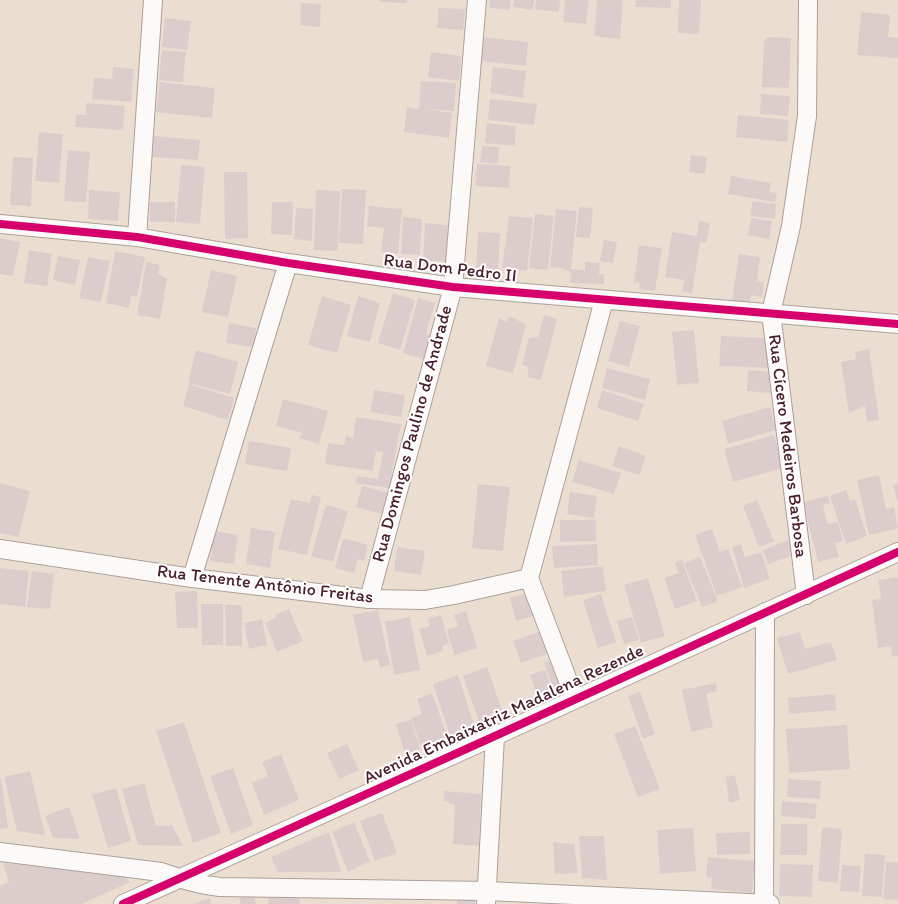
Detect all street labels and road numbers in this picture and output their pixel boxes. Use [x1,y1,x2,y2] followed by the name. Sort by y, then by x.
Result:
[382,250,518,288] street label: Rua Dom Pedro II
[368,303,458,565] street label: Rua Domingos Paulino de Andrade
[763,333,811,559] street label: Rua Cícero Medeiros Barbosa
[156,561,374,609] street label: Rua Tenente Antônio Freitas
[360,640,648,790] street label: Avenida Embaixatriz Madalena Rezende

